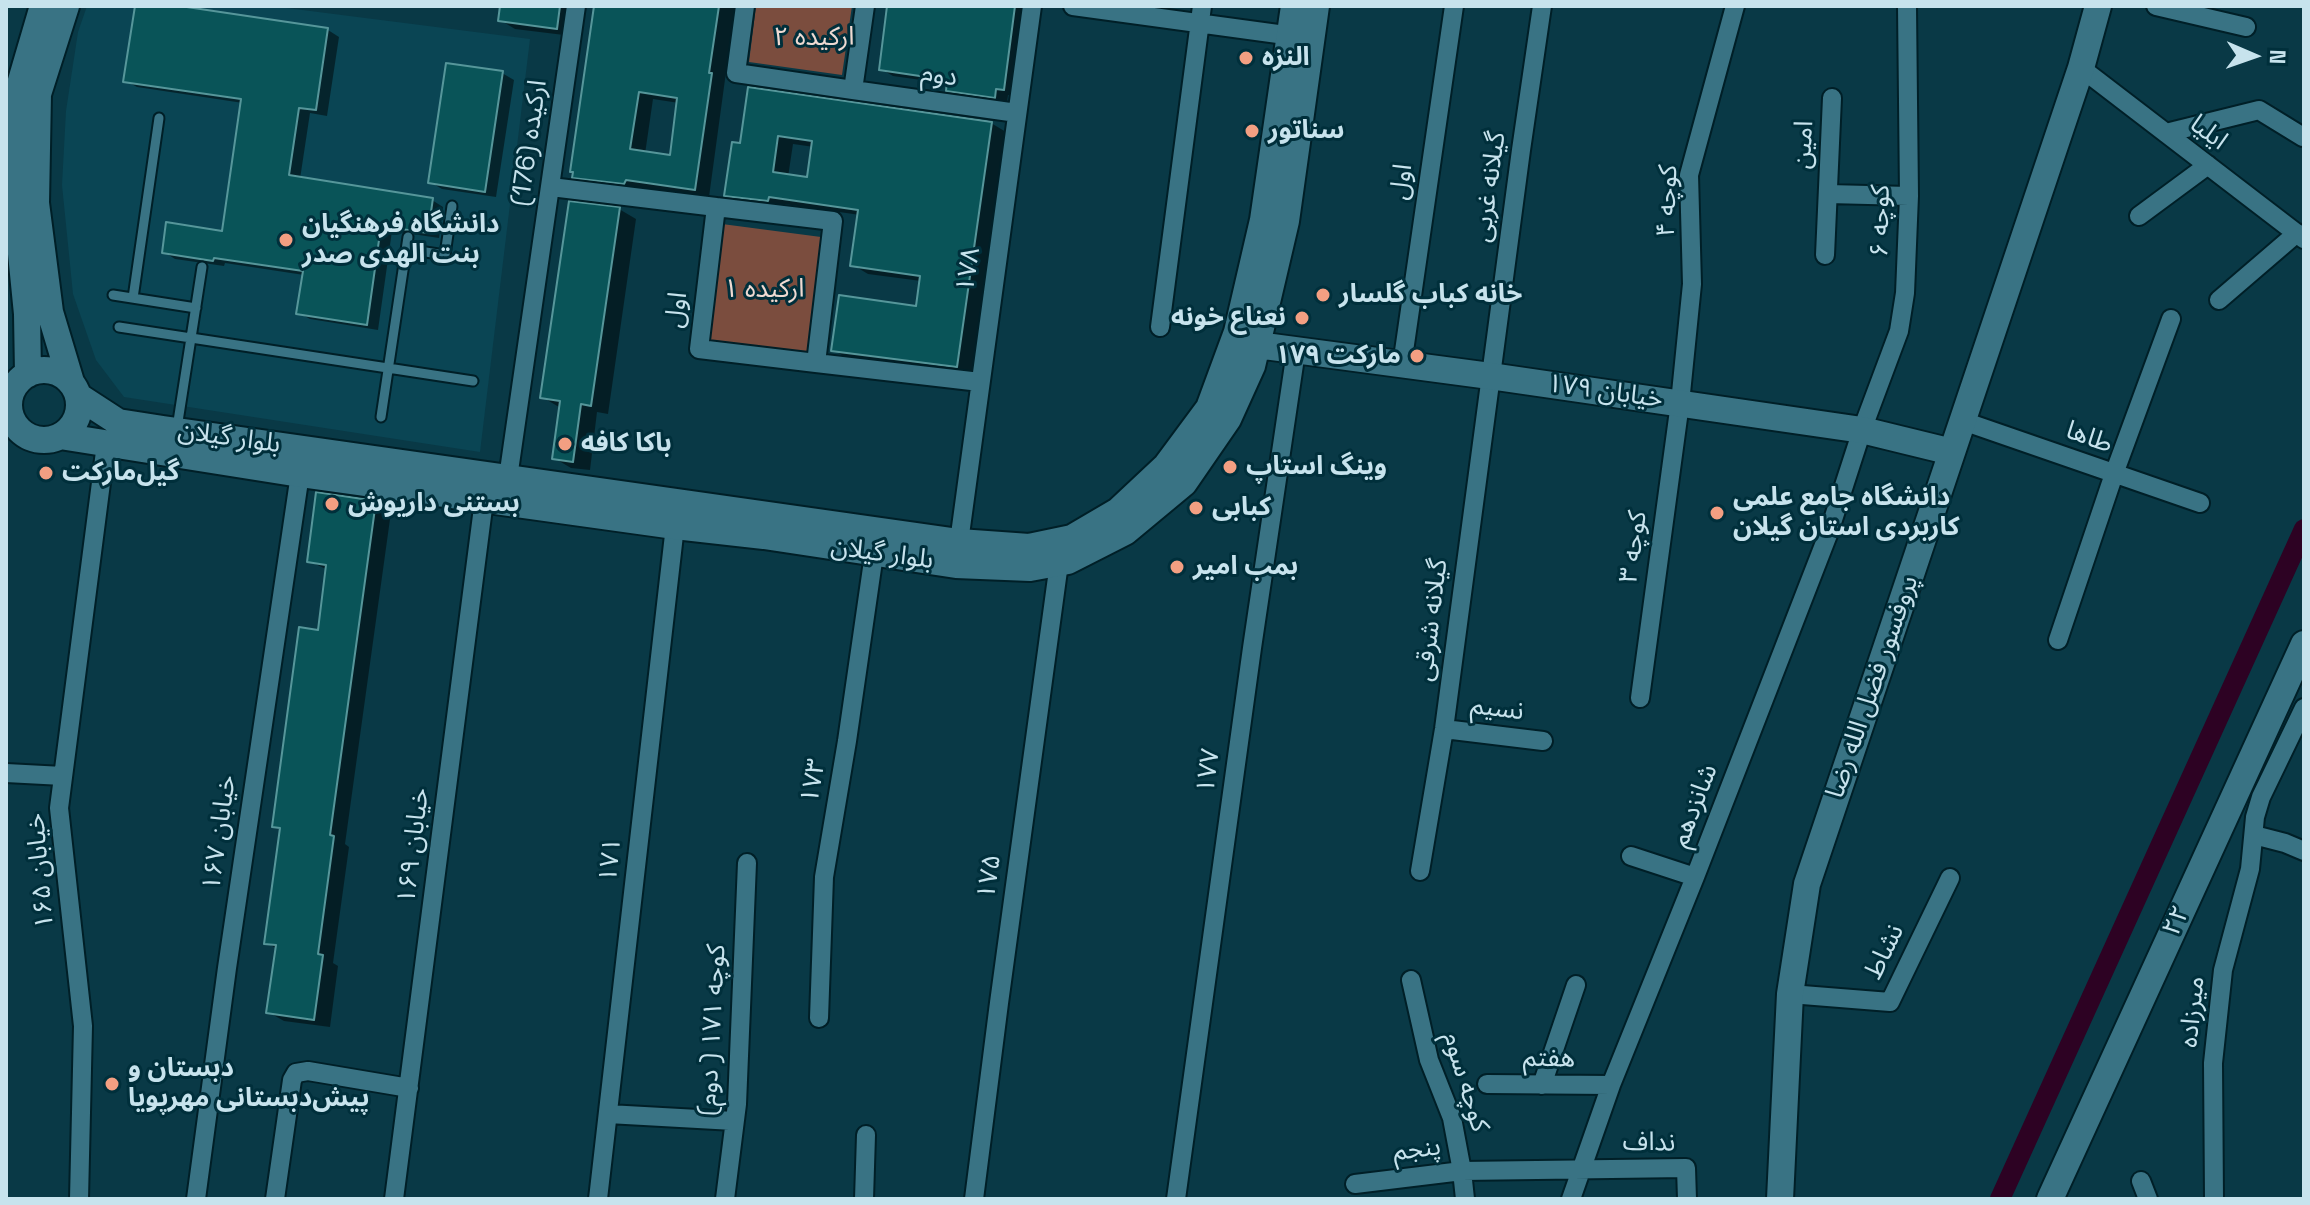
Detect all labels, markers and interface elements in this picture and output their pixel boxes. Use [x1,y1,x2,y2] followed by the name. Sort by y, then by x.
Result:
[2214,16,2294,96] north arrow
[773,22,855,54] park label: ارکیده ۲
[1262,42,1310,74] place label: النزه
[1237,49,1255,67] marker: النزه
[2264,49,2292,65] text: N
[919,58,959,94] street label: دوم
[506,78,554,208] street label: ارکیده (176)
[2183,109,2233,157] street label: ایلیا
[1268,115,1345,147] place label: سناتور
[1787,120,1821,170] street label: امین
[1243,122,1261,140] marker: سناتور
[1467,130,1513,244] street label: گیلانه غربی
[1384,162,1420,202] street label: اول
[1651,164,1685,238] street label: کوچه ۴
[1865,184,1897,258] street label: کوچه ۶
[302,209,499,270] place label: دانشگاه فرهنگیان بنت الهدی صدر
[277,231,295,249] marker: دانشگاه فرهنگیان بنت الهدی صدر
[950,246,988,294] street label: ۱۷۸
[723,274,805,306] park label: ارکیده ۱
[1339,279,1522,311] place label: خانه کباب گلسار
[1314,286,1332,304] marker: خانه کباب گلسار
[659,290,695,330] street label: اول
[1171,302,1286,334] place label: نعناع خونه
[1293,309,1311,327] marker: نعناع خونه
[1275,340,1401,372] place label: ۱۷۹ مارکت
[1408,347,1426,365] marker: ۱۷۹ مارکت
[1545,368,1665,416] street label: خیابان ۱۷۹
[176,415,282,461] street label: بلوار گیلان
[2061,415,2117,461] street label: طاها
[581,428,672,460] place label: باکا کافه
[556,435,574,453] marker: باکا کافه
[1246,451,1387,483] place label: وینگ استاپ
[62,457,179,489] place label: گیل‌مارکت
[1221,458,1239,476] marker: وینگ استاپ
[37,464,55,482] marker: گیل‌مارکت
[1733,482,1959,544] place label: دانشگاه جامع علمی کاربردی استان گیلان
[348,488,520,520] place label: بستنی داریوش
[1212,492,1271,524] place label: کبابی
[323,495,341,513] marker: بستنی داریوش
[1187,499,1205,517] marker: کبابی
[1708,504,1726,522] marker: دانشگاه جامع علمی کاربردی استان گیلان
[1614,509,1654,585] street label: کوچه ۳
[829,531,935,577] street label: بلوار گیلان
[1193,551,1298,583] place label: بمب امیر
[1409,557,1455,683] street label: گیلانه شرقی
[1168,558,1186,576] marker: بمب امیر
[1820,571,1926,803] street label: پروفسور فضل الله رضا
[1469,690,1525,728] street label: نسیم
[1191,747,1227,795] street label: ۱۷۷
[795,756,833,806] street label: ۱۷۳
[1665,760,1725,852] street label: شانزدهم
[196,773,244,893] street label: خیابان ۱۶۷
[391,786,437,906] street label: خیابان ۱۶۹
[20,812,62,930] street label: خیابان ۱۶۵
[593,836,629,884] street label: ۱۷۱
[971,853,1009,901] street label: ۱۷۵
[2157,901,2197,941] street label: ۲۲
[1858,919,1912,985] street label: نشاط
[693,943,733,1117] street label: کوچه ۱۷۱ ( دوم)
[2174,975,2212,1049] street label: میرزاده
[1435,1028,1495,1136] street label: کوچه سوم
[1523,1043,1575,1075] street label: هفتم
[128,1053,370,1114] place label: دبستان و پیش‌دبستانی مهرپویا
[103,1075,121,1093] marker: دبستان و پیش‌دبستانی مهرپویا
[1622,1127,1676,1159] street label: نداف
[1391,1132,1443,1168] street label: پنجم

